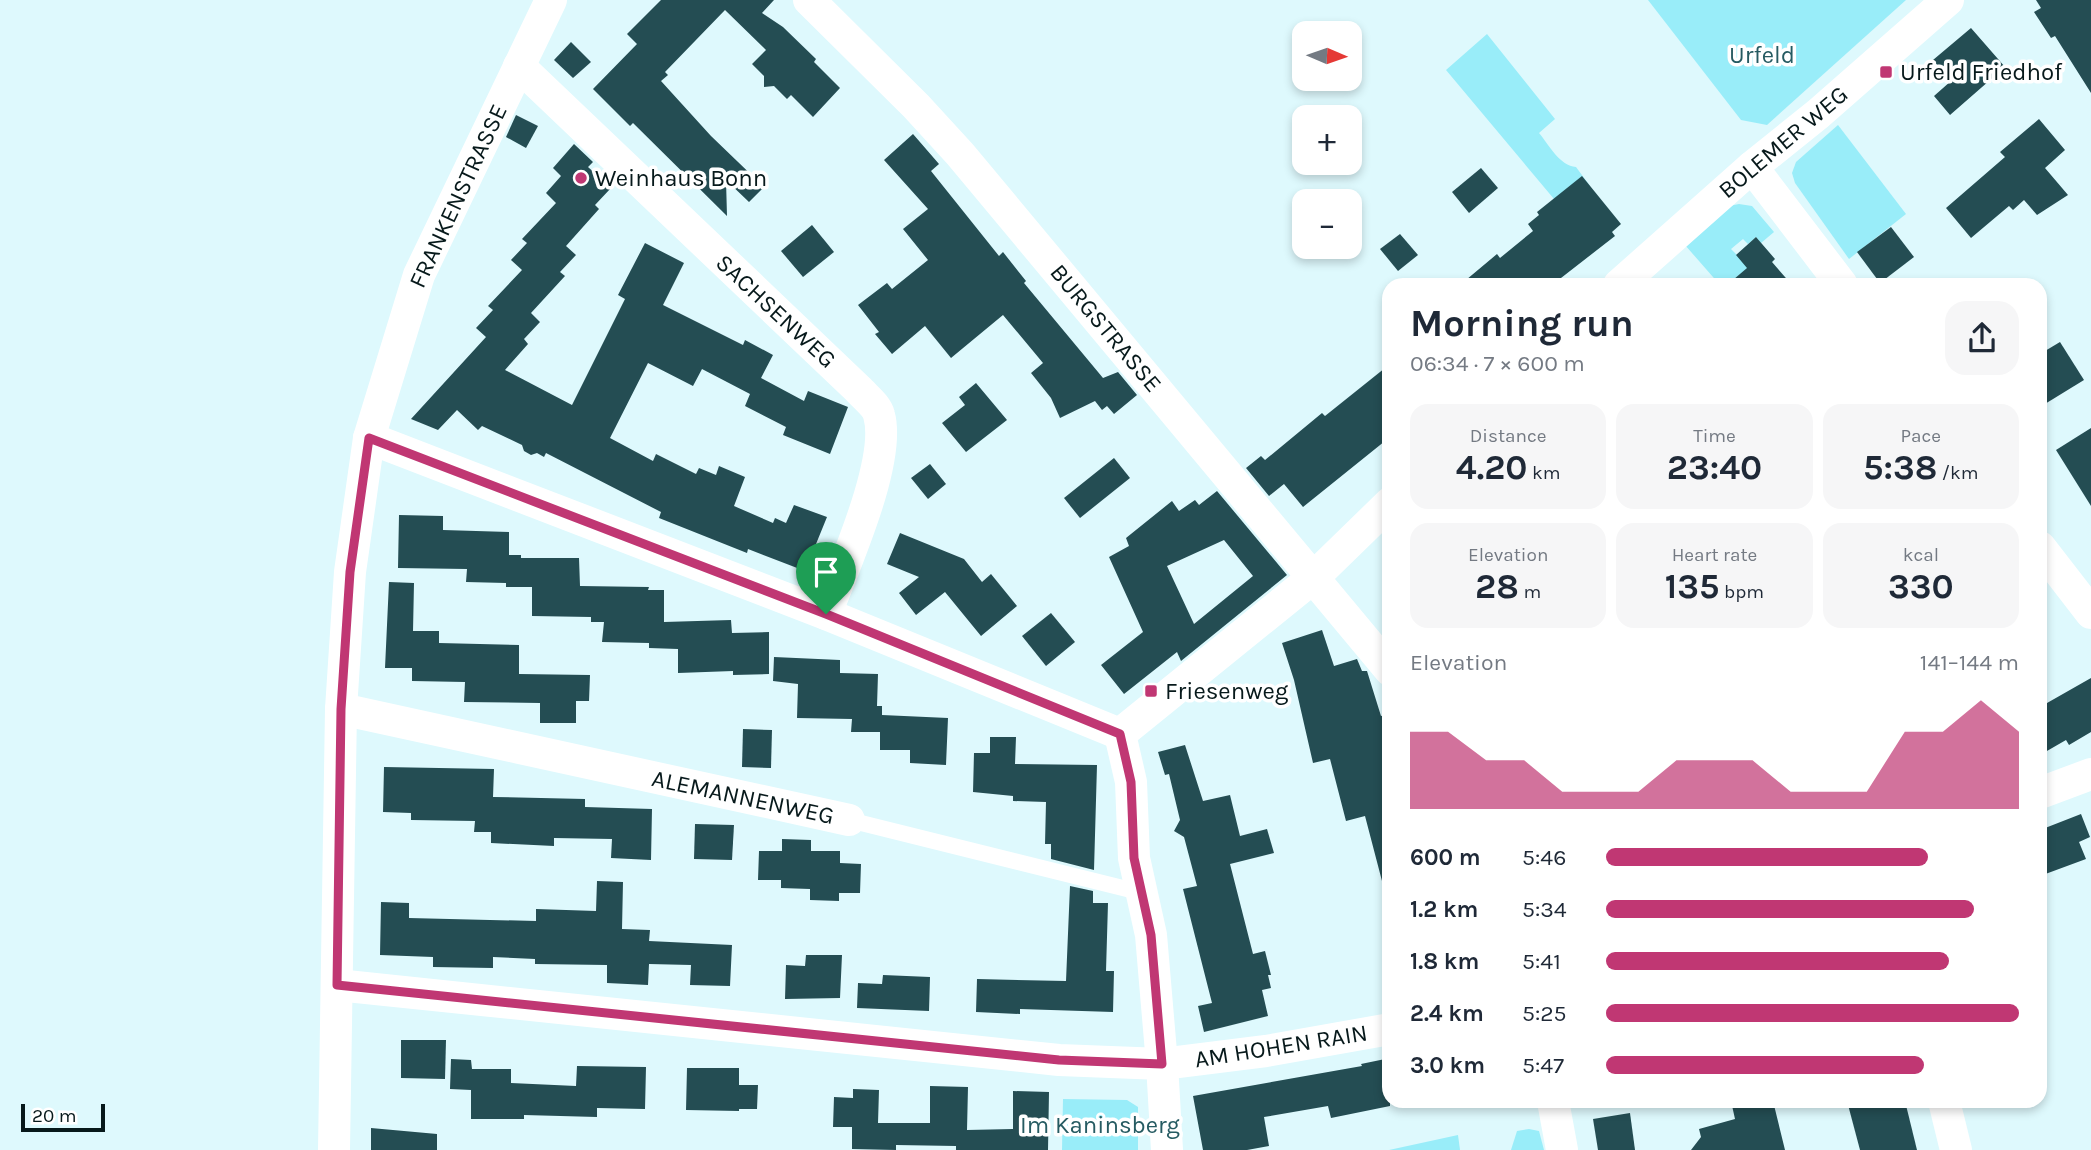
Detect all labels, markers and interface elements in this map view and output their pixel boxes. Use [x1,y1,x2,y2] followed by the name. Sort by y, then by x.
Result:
[1292,21,1362,91] north arrow
[1292,21,1362,259] map controls
[1729,41,1795,69] park label: Urfeld
[1900,58,2063,86] place label: Urfeld Friedhof
[1878,64,1894,80] marker: Urfeld Friedhof
[1713,80,1853,204] street label: BOLEMER WEG
[403,100,513,292] street label: FRANKENSTRASSE
[1292,105,1362,175] button: +
[595,164,767,192] place label: Weinhaus Bonn
[573,170,589,186] marker: Weinhaus Bonn
[1292,189,1362,259] button: −
[710,248,842,374] street label: SACHSENWEG
[1044,258,1168,398] street label: BURGSTRASSE
[1410,301,1634,346] text: Morning run
[1945,301,2019,375] button: share
[1410,350,1585,377] text: 06:34 · 7 × 600 m
[1470,425,1547,447] text: Distance
[1693,425,1736,447] text: Time
[1901,425,1941,447] text: Pace
[1456,447,1528,488] text: 4.20
[1667,447,1762,488] text: 23:40
[1863,447,1937,488] text: 5:38
[1528,462,1561,484] text: km
[1937,462,1979,484] text: /km
[796,542,856,614] pin
[1468,544,1548,566] text: Elevation
[1672,544,1757,566] text: Heart rate
[1903,544,1939,566] text: kcal
[807,553,845,591] icon: arrive
[1475,566,1519,607] text: 28
[1665,566,1719,607] text: 135
[1888,566,1954,607] text: 330
[1519,581,1541,603] text: m
[1719,581,1764,603] text: bpm
[1410,649,1507,676] text: Elevation
[1920,649,2019,676] text: 141–144 m
[1165,677,1289,705] place label: Friesenweg
[1143,683,1159,699] marker: Friesenweg
[649,764,837,830] street label: ALEMANNENWEG
[1410,844,1481,871] text: 600 m
[1522,844,1566,871] text: 5:46
[1410,896,1478,923] text: 1.2 km
[1522,896,1567,923] text: 5:34
[1410,948,1479,975] text: 1.8 km
[1522,948,1561,975] text: 5:41
[1410,1000,1484,1027] text: 2.4 km
[1522,1000,1567,1027] text: 5:25
[1193,1019,1369,1073] street label: AM HOHEN RAIN
[1410,1052,1485,1079] text: 3.0 km
[1522,1052,1564,1079] text: 5:47
[21,1101,105,1133] scale bar
[32,1105,77,1127] text: 20 m
[1020,1111,1180,1139] park label: Im Kaninsberg

